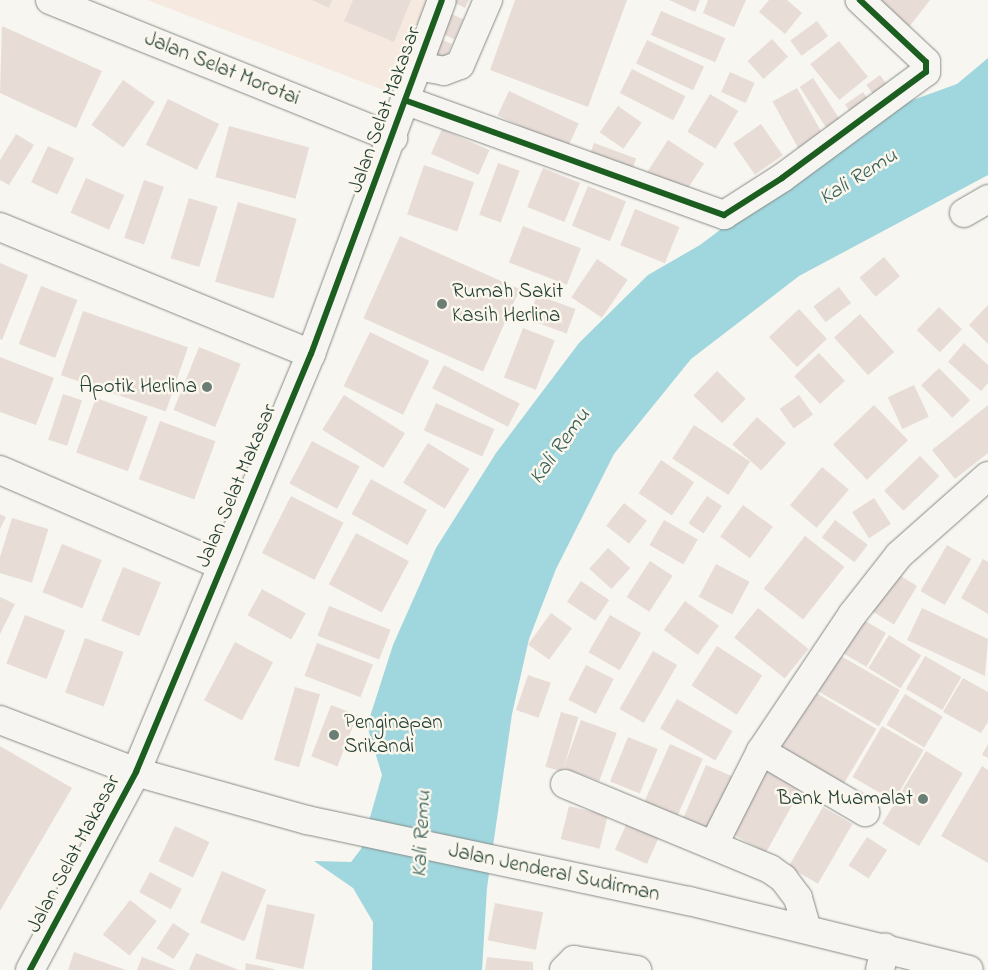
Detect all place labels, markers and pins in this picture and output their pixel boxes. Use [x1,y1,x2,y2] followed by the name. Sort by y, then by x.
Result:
[452,279,563,329] place label: Rumah Sakit Kasih Herlina
[436,298,448,310] marker: Rumah Sakit Kasih Herlina
[79,374,197,400] place label: Apotik Herlina
[201,381,213,393] marker: Apotik Herlina
[344,710,443,760] place label: Penginapan Srikandi
[328,729,340,741] marker: Penginapan Srikandi
[777,786,913,812] place label: Bank Muamalat
[917,793,929,805] marker: Bank Muamalat

